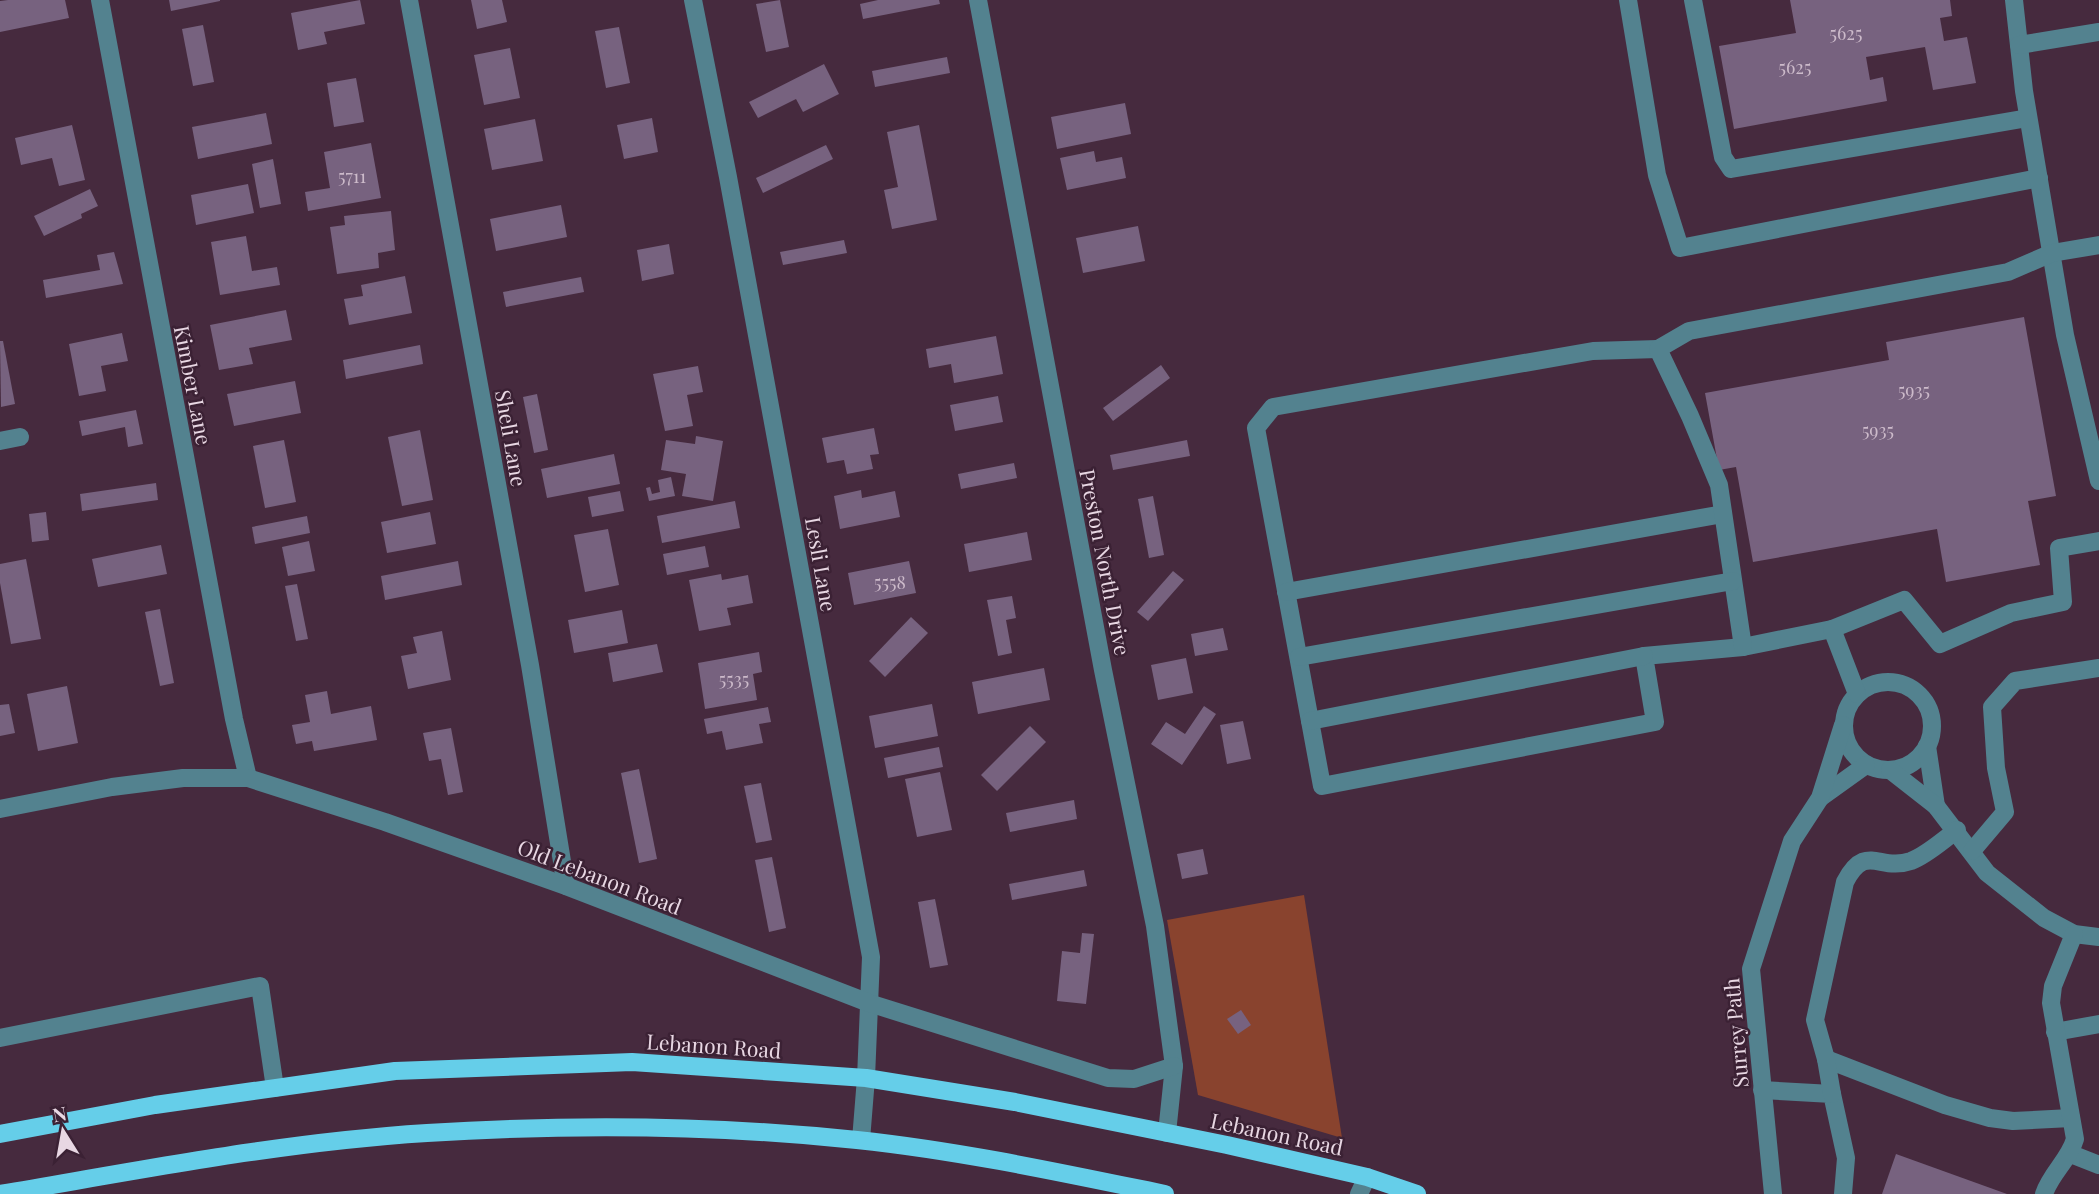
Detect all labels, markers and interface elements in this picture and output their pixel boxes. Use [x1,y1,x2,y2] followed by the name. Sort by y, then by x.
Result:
[1830,21,1862,45] house number: 5625
[1779,55,1811,79] house number: 5625
[338,164,366,188] house number: 5711
[169,323,219,447] street label: Kimber Lane
[1898,378,1930,402] house number: 5935
[490,387,534,489] street label: Sheli Lane
[1862,418,1894,442] house number: 5935
[1074,466,1138,658] street label: Preston North Drive
[800,514,844,614] street label: Lesli Lane
[874,570,906,594] house number: 5558
[719,667,749,691] house number: 5535
[514,832,686,920] street label: Old Lebanon Road
[1716,976,1754,1089] street label: Surrey Path
[646,1026,782,1064] street label: Lebanon Road
[28,1096,98,1166] north arrow
[50,1099,69,1127] text: N
[1208,1105,1346,1161] street label: Lebanon Road

